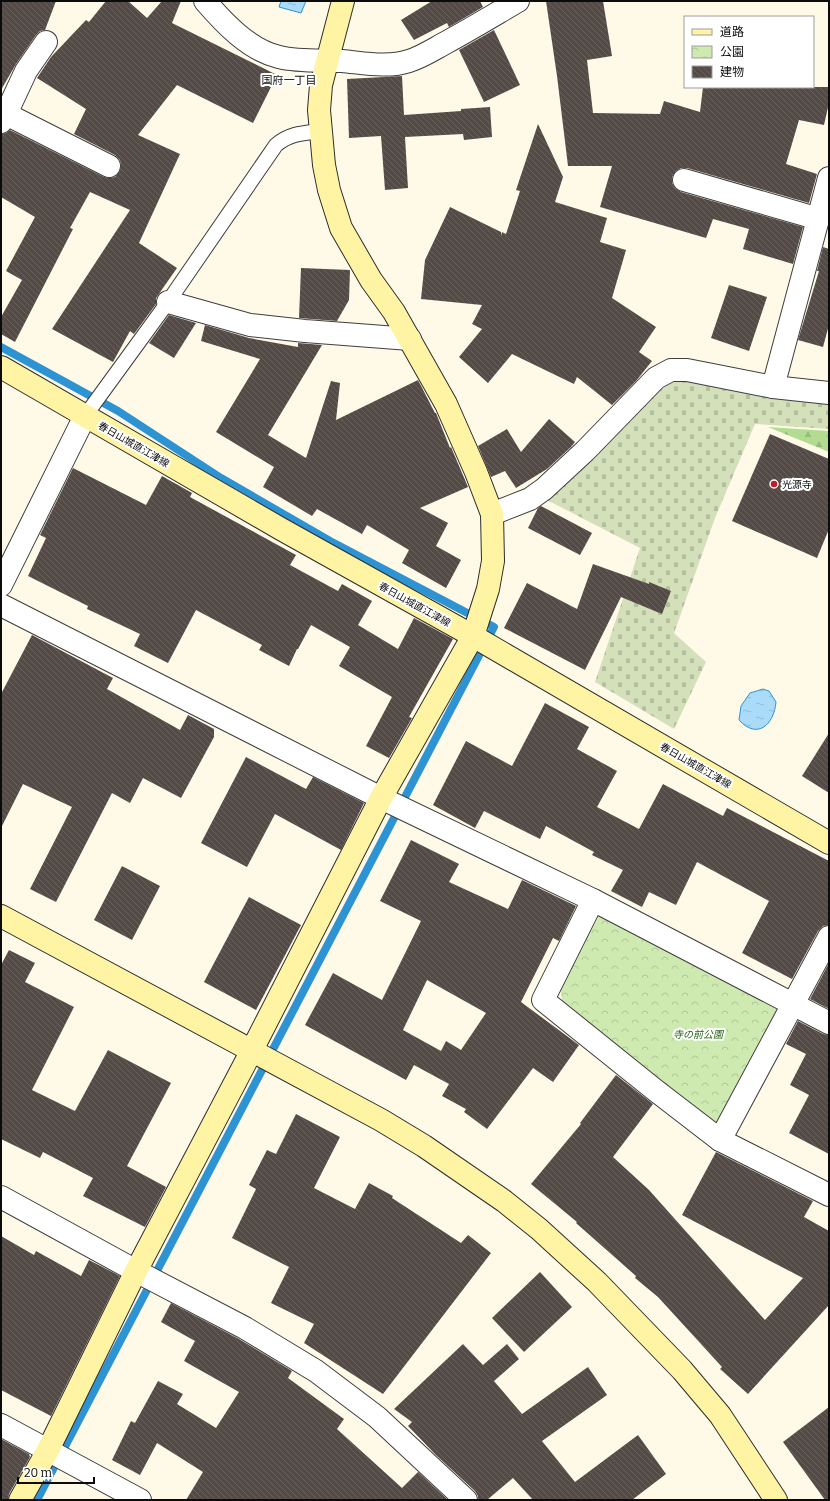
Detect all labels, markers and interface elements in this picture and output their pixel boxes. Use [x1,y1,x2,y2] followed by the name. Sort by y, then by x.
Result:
[684,16,814,88] legend
[720,25,744,39] text: 道路
[720,45,744,59] text: 公園
[720,65,744,79] text: 建物
[262,74,317,87] district label: 国府一丁目
[96,420,171,470] street label: 春日山城直江津線
[769,479,779,489] marker: 光源寺
[782,479,812,491] place label: 光源寺
[377,580,452,630] street label: 春日山城直江津線
[658,741,733,791] street label: 春日山城直江津線
[673,1029,725,1041] park label: 寺の前公園
[18,1459,94,1485] scale bar
[24,1466,53,1480] text: 20 m

